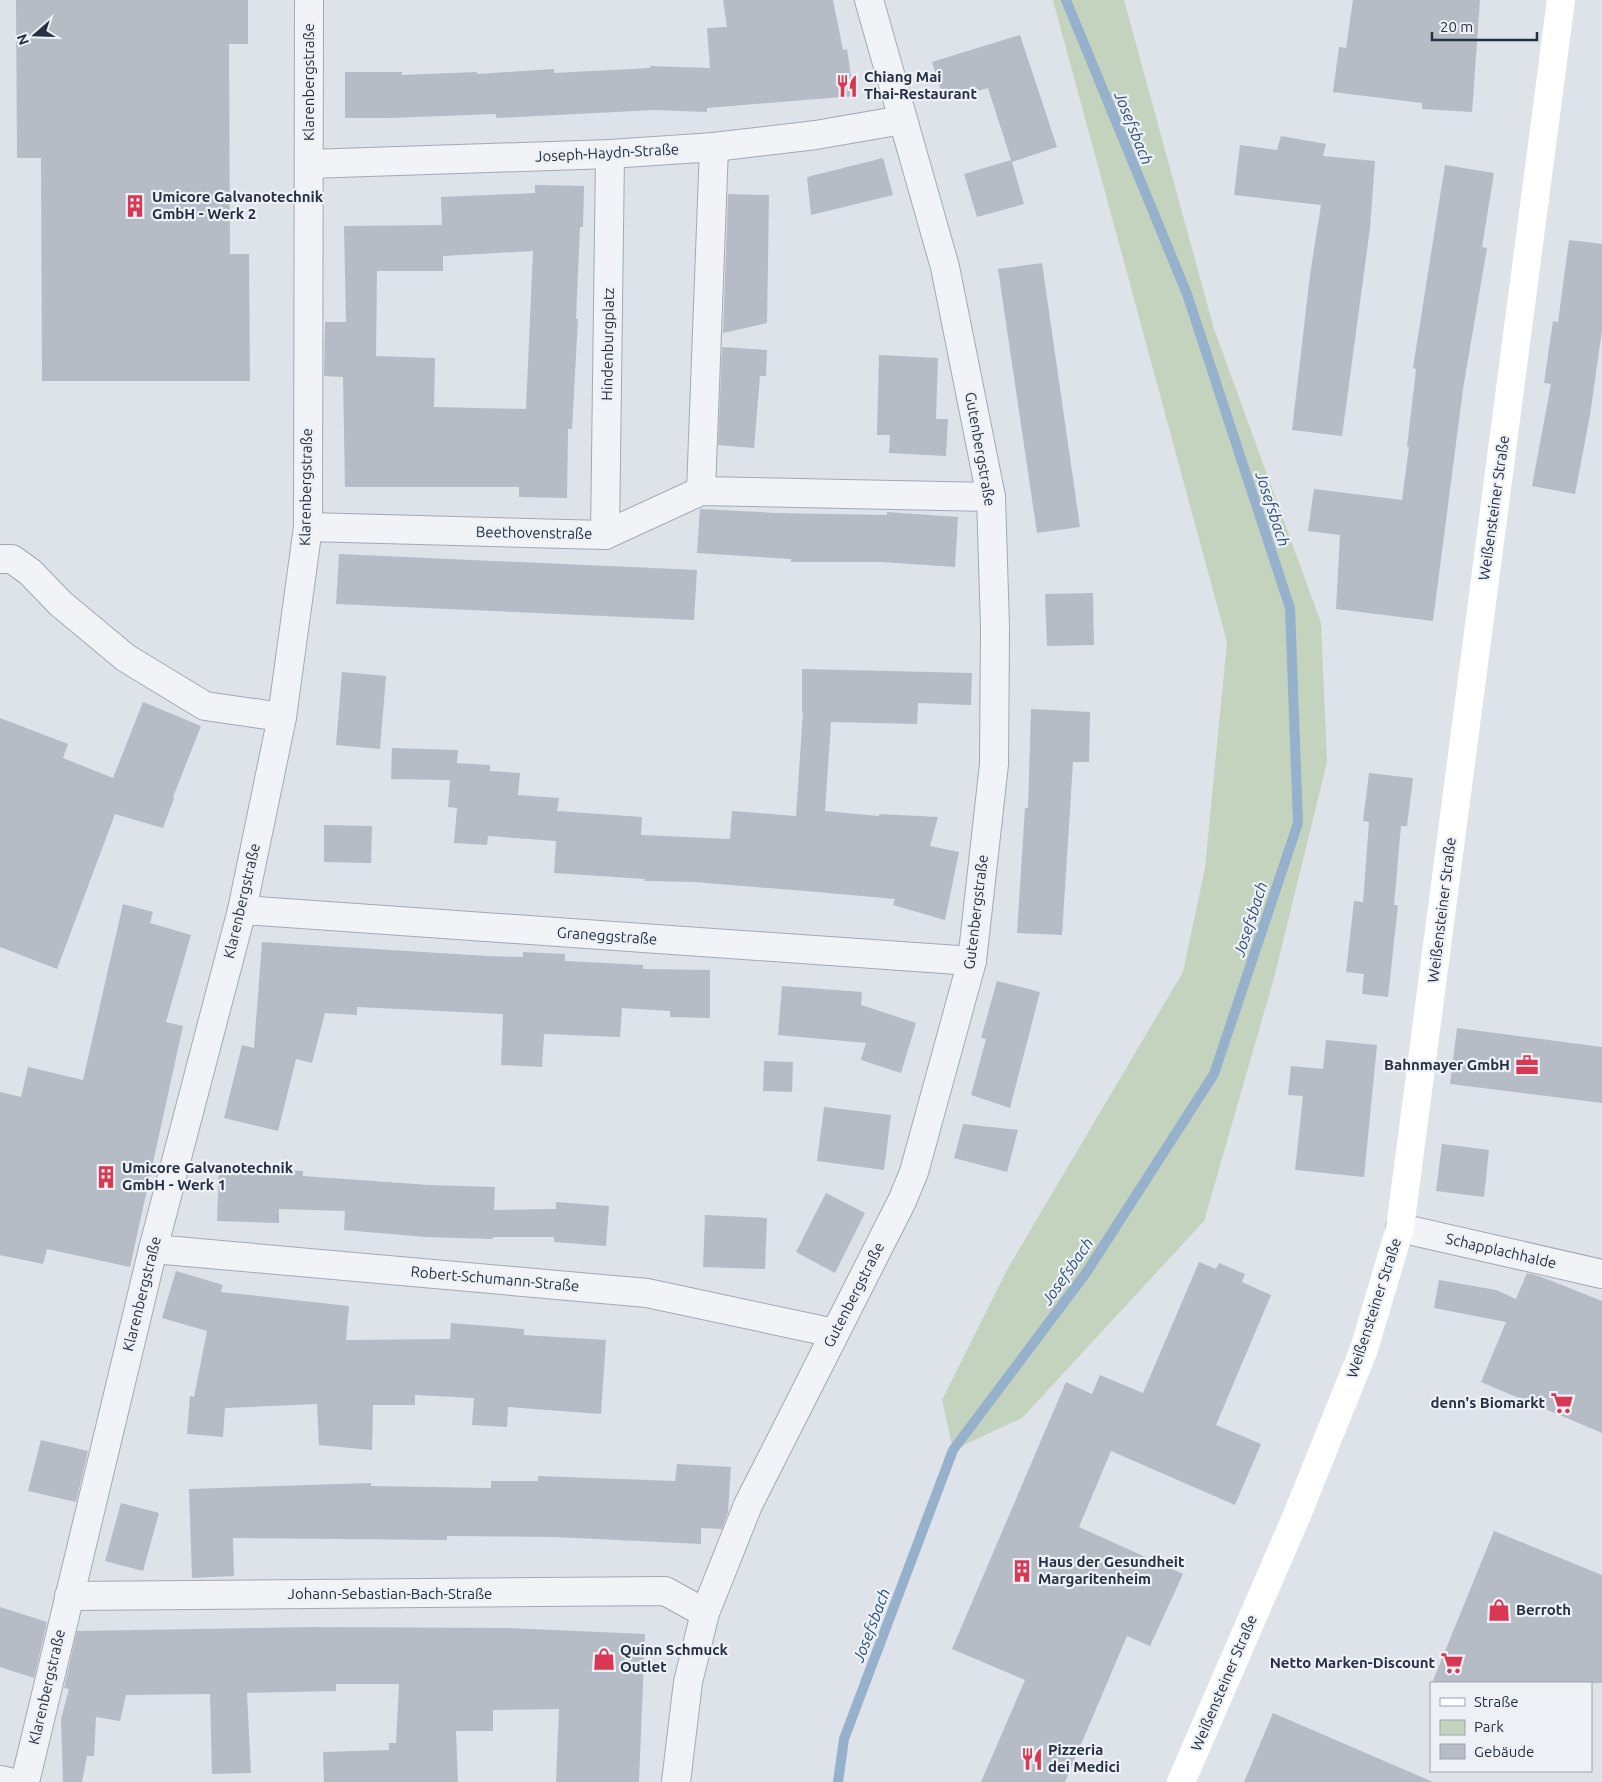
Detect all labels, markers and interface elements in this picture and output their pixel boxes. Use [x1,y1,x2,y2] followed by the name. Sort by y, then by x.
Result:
[10,10,60,60] north arrow
[1432,10,1537,42] scale bar
[1440,18,1473,35] text: 20 m
[300,23,317,141] street label: Klarenbergstraße
[13,32,32,47] text: N
[864,68,977,102] place label: Chiang Mai Thai-Restaurant
[834,73,860,99] restaurant icon: Chiang Mai Thai-Restaurant
[1111,88,1157,167] water label: Josefsbach
[535,140,679,165] street label: Joseph-Haydn-Straße
[152,188,324,222] place label: Umicore Galvanotechnik GmbH - Werk 2
[122,193,148,219] building icon: Umicore Galvanotechnik GmbH - Werk 2
[598,287,617,401] street label: Hindenburgplatz
[962,390,999,507] street label: Gutenbergstraße
[296,428,315,546] street label: Klarenbergstraße
[1475,434,1512,582] street label: Weißensteiner Straße
[1252,469,1294,549] water label: Josefsbach
[476,523,592,542] street label: Beethovenstraße
[1424,836,1459,984] street label: Weißensteiner Straße
[220,842,263,960] street label: Klarenbergstraße
[960,853,991,970] street label: Gutenbergstraße
[1229,879,1271,959] water label: Josefsbach
[556,924,658,947] street label: Graneggstraße
[1514,1052,1540,1078] office icon: Bahnmayer GmbH
[1384,1056,1510,1073] place label: Bahnmayer GmbH
[122,1159,294,1193] place label: Umicore Galvanotechnik GmbH - Werk 1
[93,1164,119,1190] building icon: Umicore Galvanotechnik GmbH - Werk 1
[1444,1230,1558,1272] street label: Schapplachhalde
[1037,1234,1097,1309] water label: Josefsbach
[119,1235,164,1353] street label: Klarenbergstraße
[1343,1236,1404,1380] street label: Weißensteiner Straße
[820,1239,887,1350] street label: Gutenbergstraße
[410,1263,580,1294] street label: Robert-Schumann-Straße
[1549,1390,1575,1416] supermarket icon: denn's Biomarkt
[1431,1394,1546,1411] place label: denn's Biomarkt
[1038,1553,1185,1587] place label: Haus der Gesundheit Margaritenheim
[1009,1558,1035,1584] building icon: Haus der Gesundheit Margaritenheim
[288,1585,492,1602] street label: Johann-Sebastian-Bach-Straße
[848,1586,893,1665] water label: Josefsbach
[1486,1597,1512,1623] shop icon: Berroth
[1516,1601,1571,1618] place label: Berroth
[1187,1612,1260,1753] street label: Weißensteiner Straße
[25,1628,68,1746] street label: Klarenbergstraße
[620,1641,729,1675] place label: Quinn Schmuck Outlet
[591,1646,617,1672] shop icon: Quinn Schmuck Outlet
[1439,1650,1465,1676] supermarket icon: Netto Marken-Discount
[1270,1654,1436,1671] place label: Netto Marken-Discount
[1430,1682,1592,1772] legend
[1474,1693,1518,1710] text: Straße
[1474,1718,1504,1735] text: Park
[1048,1741,1120,1775] place label: Pizzeria dei Medici
[1474,1743,1534,1760] text: Gebäude
[1019,1746,1045,1772] restaurant icon: Pizzeria dei Medici

